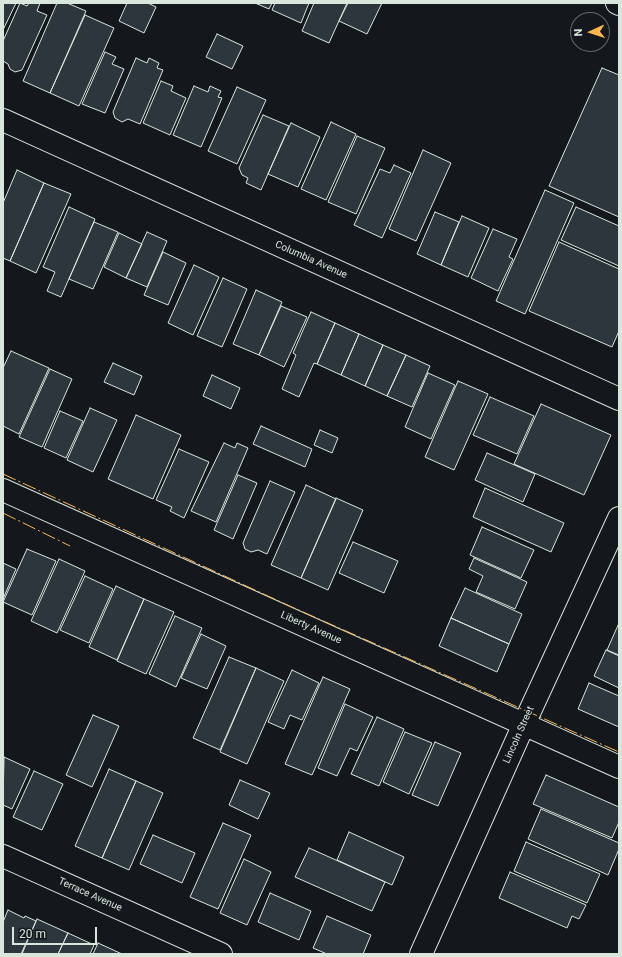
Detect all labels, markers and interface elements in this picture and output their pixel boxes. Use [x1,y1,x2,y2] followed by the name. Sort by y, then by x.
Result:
[570,12,610,52] north arrow
[572,28,585,37] text: N
[273,239,349,281] street label: Columbia Avenue
[279,609,343,647] street label: Liberty Avenue
[501,705,537,765] street label: Lincoln Street
[56,876,124,914] street label: Terrace Avenue
[14,919,99,945] scale bar
[19,927,46,941] text: 20 m

